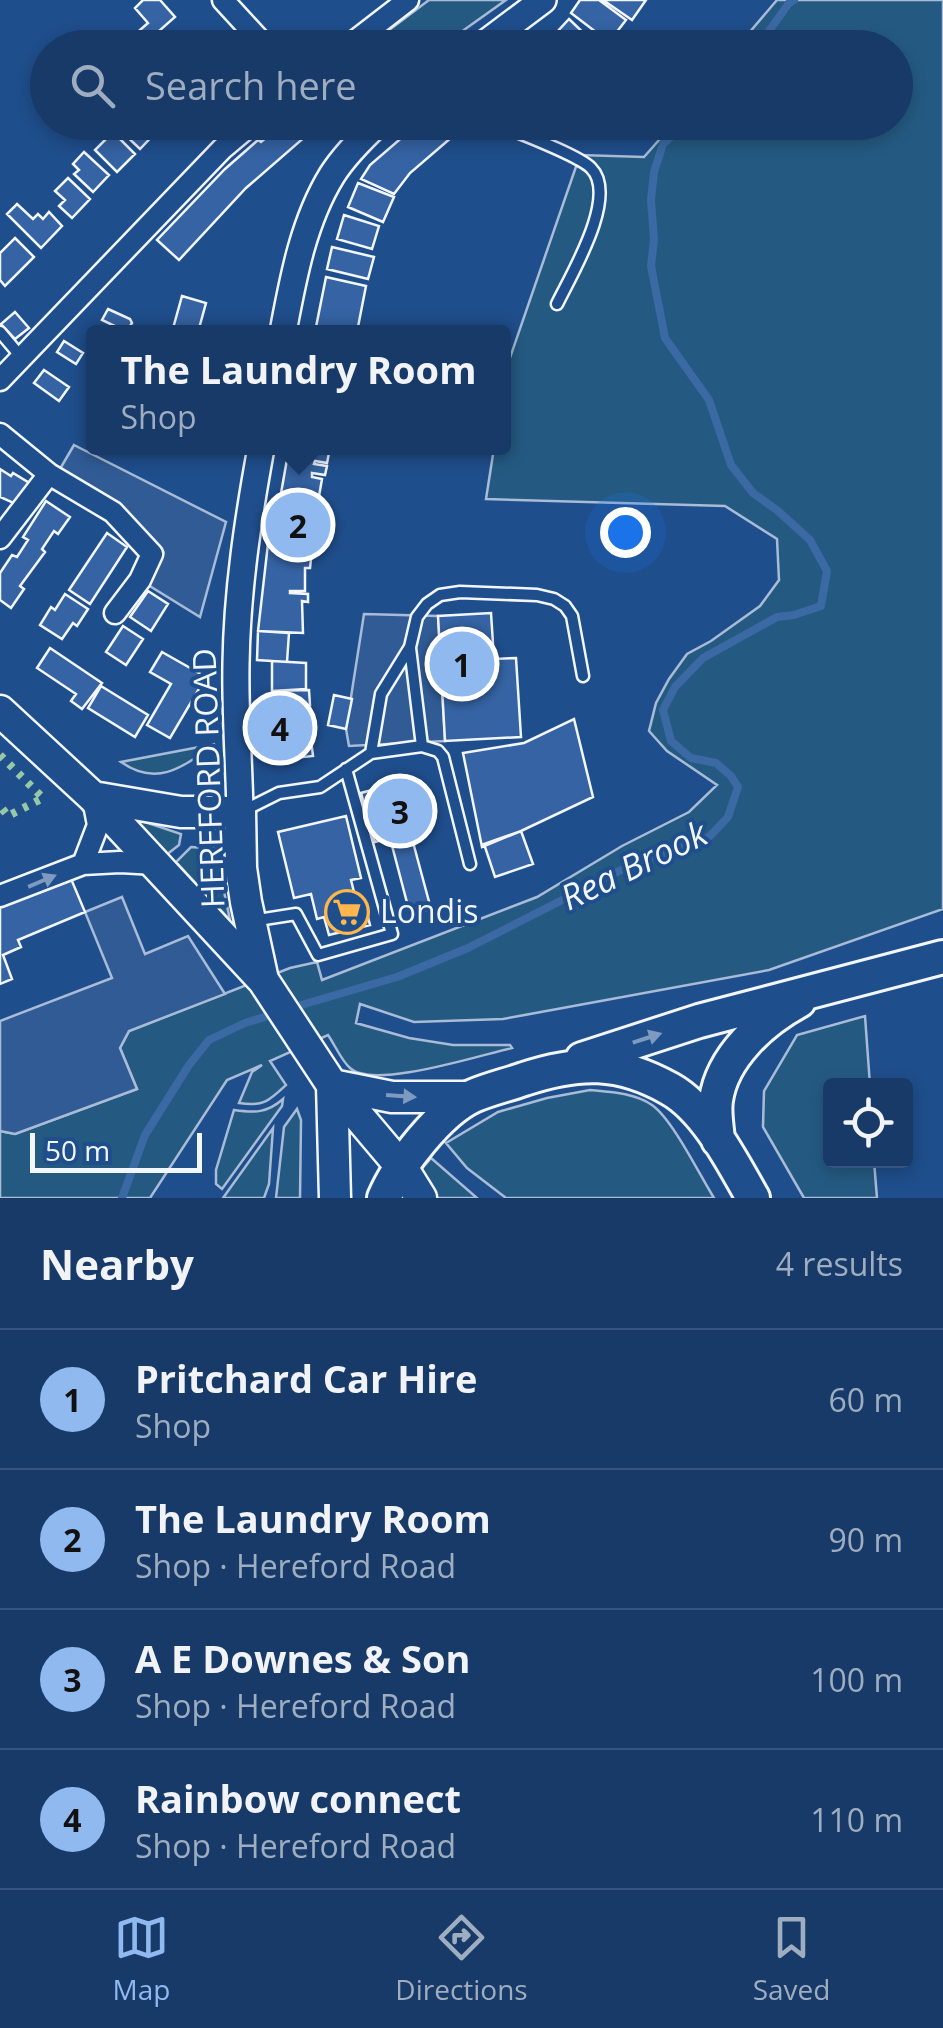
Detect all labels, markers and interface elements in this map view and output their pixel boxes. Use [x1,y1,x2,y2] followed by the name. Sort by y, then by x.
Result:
[30,30,913,140] search box
[65,58,120,113] icon: search
[145,59,357,111] text: Search here
[86,325,511,455] popup
[121,343,476,395] text: The Laundry Room
[121,395,197,438] text: Shop
[266,488,330,562] pin: 2
[600,507,651,558] your location
[430,626,494,702] pin: 1
[181,648,234,909] street label: HEREFORD ROAD
[248,690,312,766] pin: 4
[368,774,432,848] pin: 3
[552,808,716,920] water label: Rea Brook
[27,873,57,889] one-way arrow
[324,889,370,935] supermarket icon: Londis
[380,889,478,932] place label: Londis
[632,1029,662,1044] one-way arrow
[823,1078,913,1168] map controls
[823,1078,913,1168] button: locate
[385,1089,417,1105] one-way arrow
[30,1128,202,1172] scale bar
[45,1131,110,1169] text: 50 m
[40,1235,194,1292] text: Nearby
[776,1242,903,1285] text: 4 results
[135,1352,478,1404] text: Pritchard Car Hire
[63,1378,82,1421] text: 1
[828,1378,903,1421] text: 60 m
[135,1404,211,1447] text: Shop
[135,1492,491,1544] text: The Laundry Room
[63,1518,82,1561] text: 2
[828,1518,903,1561] text: 90 m
[135,1544,456,1587] text: Shop · Hereford Road
[135,1632,470,1684] text: A E Downes & Son
[63,1658,82,1701] text: 3
[810,1658,903,1701] text: 100 m
[135,1684,456,1727] text: Shop · Hereford Road
[135,1772,461,1824] text: Rainbow connect
[63,1798,82,1841] text: 4
[810,1798,903,1841] text: 110 m
[135,1824,456,1867] text: Shop · Hereford Road
[112,1910,170,2008] tab: Map
[395,1910,528,2008] tab: Directions
[753,1910,830,2008] tab: Saved

